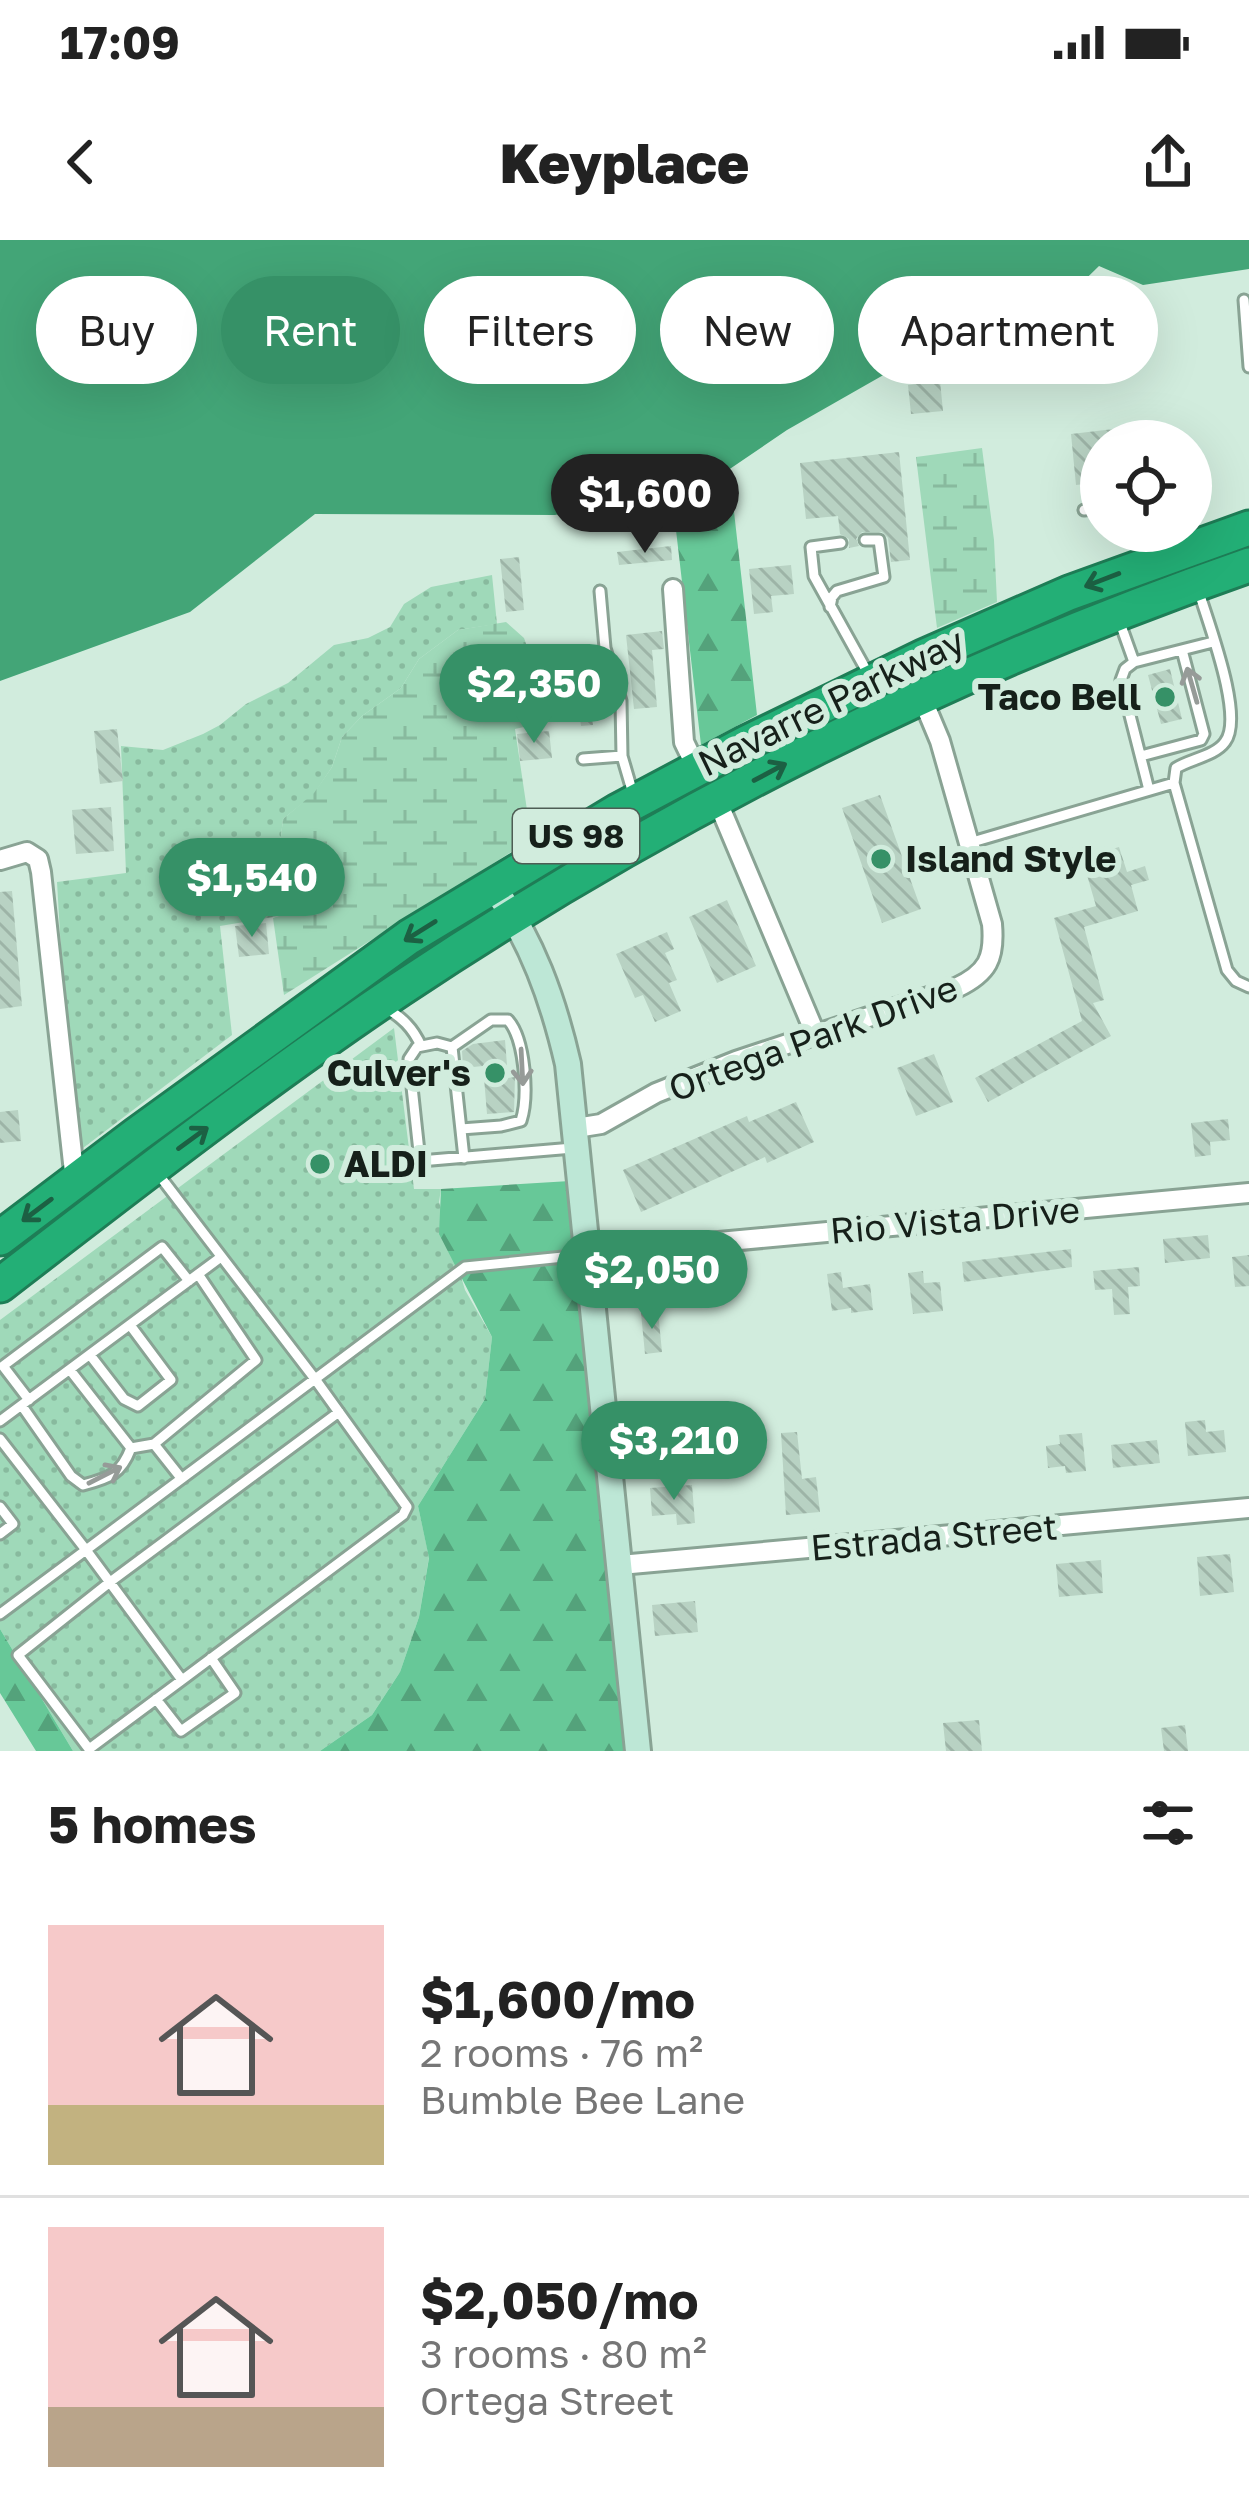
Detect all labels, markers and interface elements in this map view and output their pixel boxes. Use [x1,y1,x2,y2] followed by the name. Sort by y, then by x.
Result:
[60,15,180,69] text: 17:09
[48,129,114,195] icon: back
[1135,129,1201,195] icon: share
[500,130,749,195] text: Keyplace
[36,276,197,384] chip: Buy
[221,276,400,384] chip: Rent
[424,276,636,384] chip: Filters
[660,276,834,384] chip: New
[858,276,1158,384] chip: Apartment
[1080,420,1212,552] map controls
[1080,420,1212,552] button: locate
[547,454,743,556] pin: $1,600
[578,469,712,516] text: $1,600
[1085,571,1122,593] one-way arrow
[691,619,971,785] street label: Navarre Parkway
[436,644,632,746] pin: $2,350
[466,659,602,706] text: $2,350
[1180,667,1202,705] one-way arrow
[978,675,1141,718] place label: Taco Bell
[1152,684,1178,710] marker: Taco Bell
[752,760,788,783] one-way arrow
[513,809,639,863] road number: US 98
[905,837,1117,880] place label: Island Style
[154,838,350,940] pin: $1,540
[868,846,894,872] marker: Island Style
[186,853,318,900] text: $1,540
[404,919,438,943] one-way arrow
[662,965,963,1110] street label: Ortega Park Drive
[511,1047,534,1086] one-way arrow
[327,1051,471,1094] place label: Culver's
[482,1060,508,1086] marker: Culver's
[176,1125,209,1151] one-way arrow
[344,1142,428,1185] place label: ALDI
[307,1151,333,1177] marker: ALDI
[828,1187,1082,1252] street label: Rio Vista Drive
[21,1196,54,1222] one-way arrow
[554,1230,750,1332] pin: $2,050
[584,1245,720,1292] text: $2,050
[576,1401,772,1503] pin: $3,210
[608,1416,740,1463] text: $3,210
[86,1463,122,1486] one-way arrow
[809,1504,1059,1569] street label: Estrada Street
[1135,1790,1201,1856] icon: filters
[48,1793,257,1854] text: 5 homes
[420,1968,695,2029] text: $1,600/mo
[144,1973,288,2117] icon: home
[420,2029,703,2076] text: 2 rooms · 76 m²
[420,2076,745,2123] text: Bumble Bee Lane
[420,2269,699,2330] text: $2,050/mo
[144,2275,288,2419] icon: home
[420,2330,707,2377] text: 3 rooms · 80 m²
[420,2377,674,2424] text: Ortega Street

